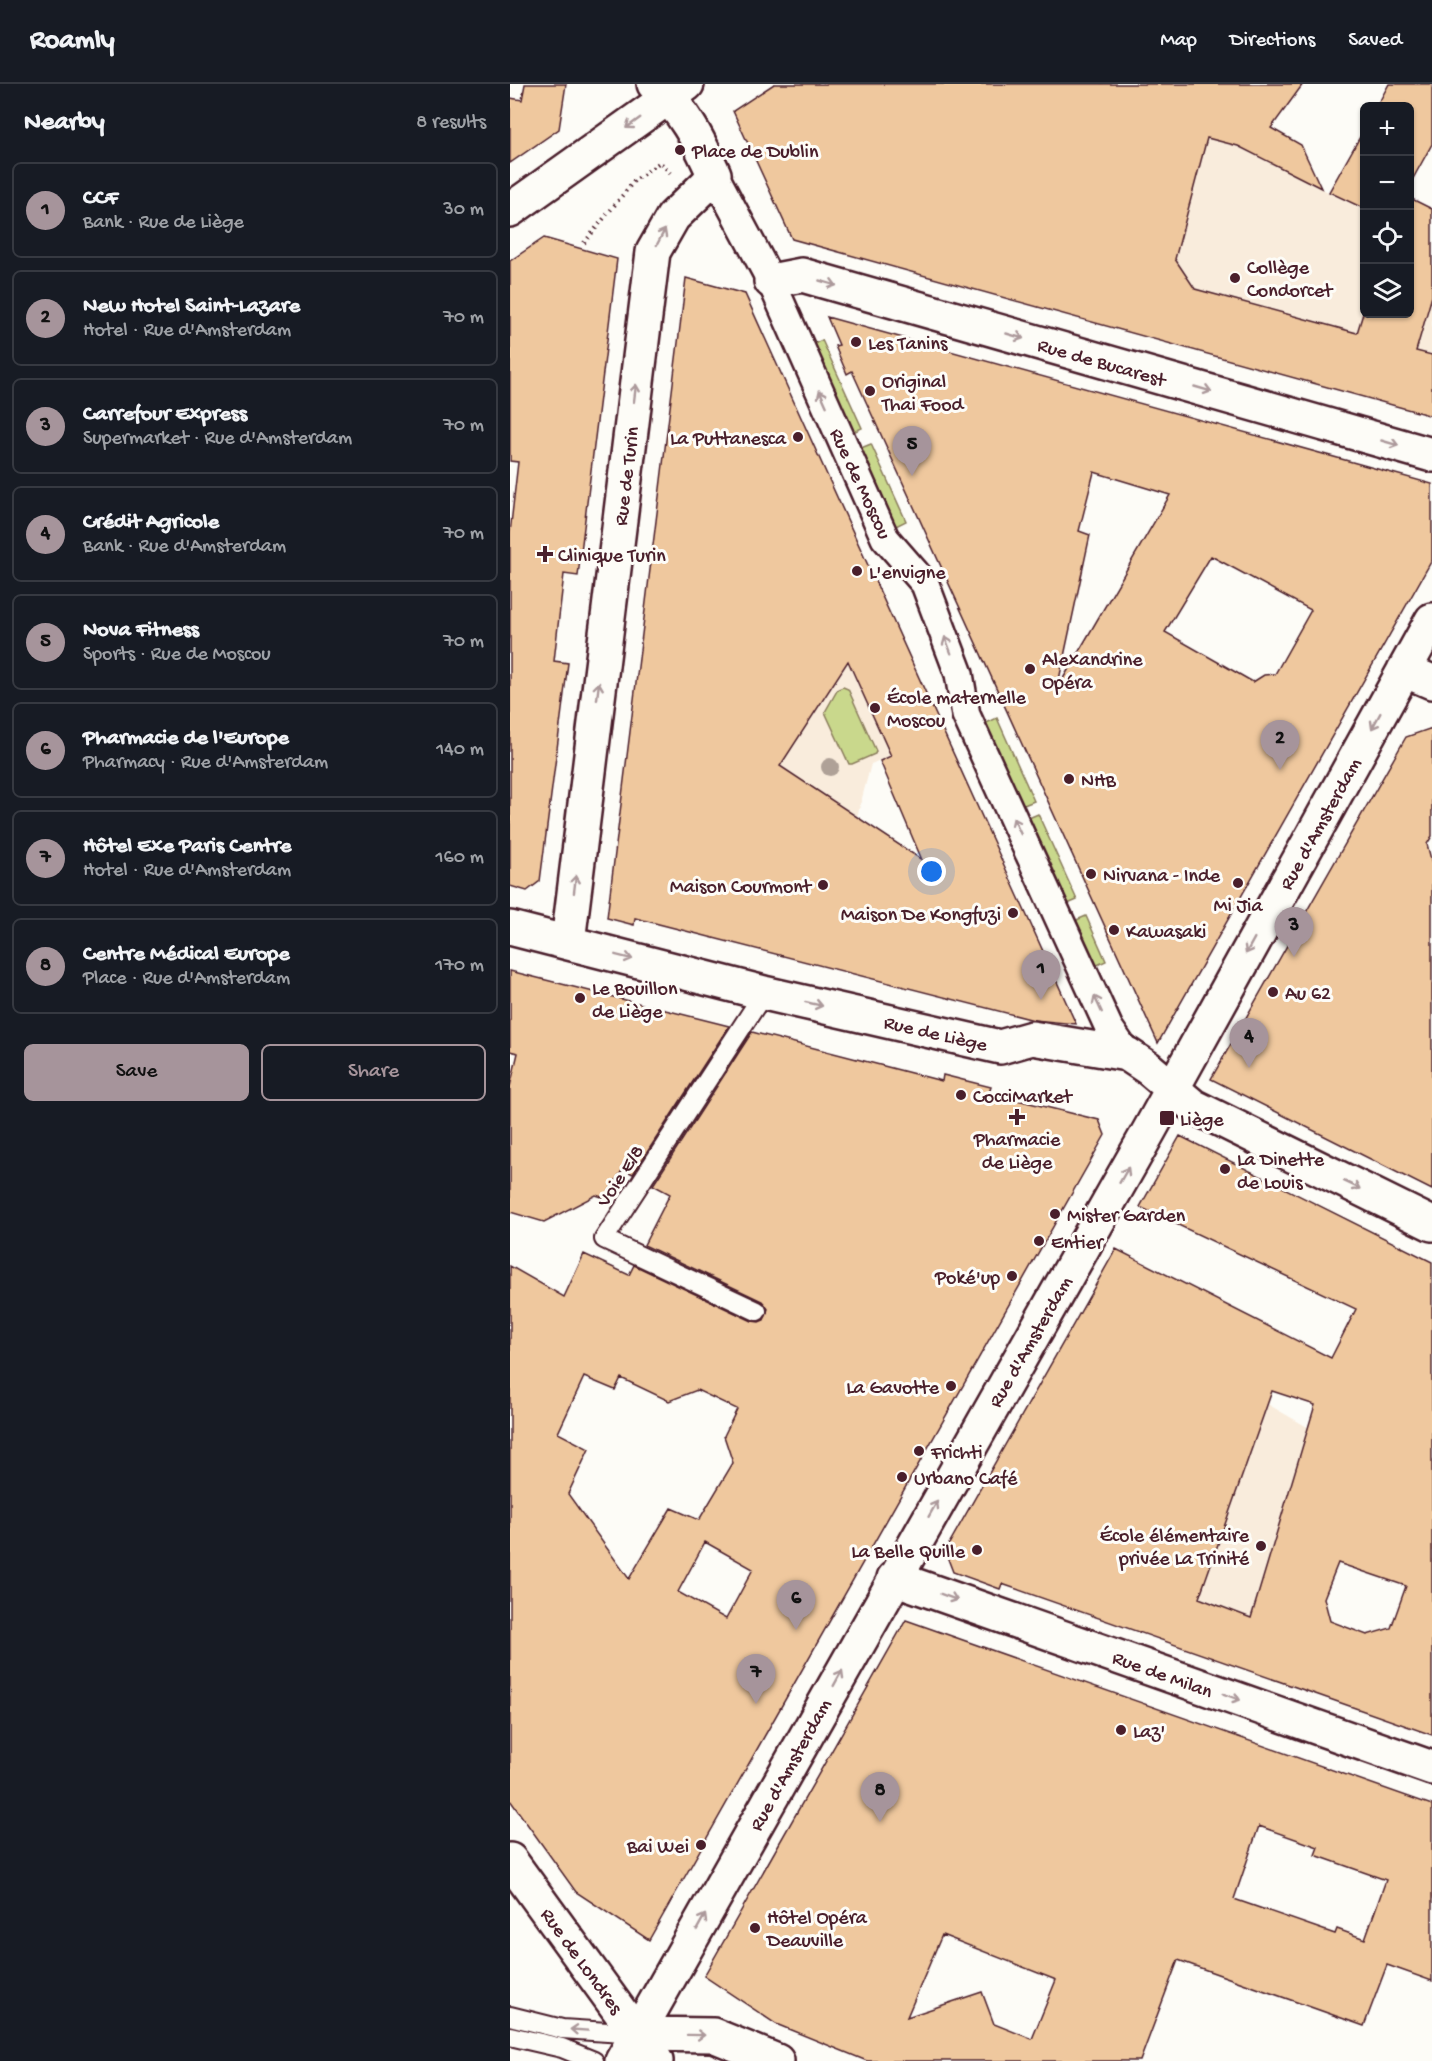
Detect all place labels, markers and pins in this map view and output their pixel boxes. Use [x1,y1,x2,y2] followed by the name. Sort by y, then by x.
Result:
[691,142,819,165] place label: Place de Dublin
[673,143,687,157] marker: Place de Dublin
[1247,258,1334,304] place label: Collège Condorcet
[1228,271,1242,285] marker: Collège Condorcet
[868,334,948,357] place label: Les Tanins
[849,335,863,349] marker: Les Tanins
[881,372,966,418] place label: Original Thai Food
[863,384,877,398] marker: Original Thai Food
[892,426,932,476] pin: 5
[670,429,787,452] place label: La Puttanesca
[791,430,805,444] marker: La Puttanesca
[536,545,554,563] marker: Clinique Turin
[558,546,666,569] place label: Clinique Turin
[869,563,946,586] place label: L'envigne
[850,564,864,578] marker: L'envigne
[1042,650,1143,696] place label: Alexandrine Opéra
[1023,662,1037,676] marker: Alexandrine Opéra
[887,687,1027,734] place label: École maternelle Moscou
[868,701,882,715] marker: École maternelle Moscou
[1260,720,1300,770] pin: 2
[1081,771,1116,794] place label: NHB
[1062,772,1076,786] marker: NHB
[1103,866,1221,889] place label: Nirvana - Inde
[1084,867,1098,881] marker: Nirvana - Inde
[1231,876,1245,890] marker: Mi Jia
[670,877,813,900] place label: Maison Courmont
[816,878,830,892] marker: Maison Courmont
[1214,896,1263,919] place label: Mi Jia
[841,905,1001,928] place label: Maison De Kongfuzi
[1006,906,1020,920] marker: Maison De Kongfuzi
[1274,908,1314,957] pin: 3
[1126,922,1206,945] place label: Kawasaki
[1107,923,1121,937] marker: Kawasaki
[1022,950,1060,1000] pin: 1
[592,979,678,1025] place label: Le Bouillon de Liège
[1285,984,1331,1007] place label: Au 62
[1266,985,1280,999] marker: Au 62
[573,991,587,1005] marker: Le Bouillon de Liège
[1230,1018,1268,1068] pin: 4
[973,1087,1073,1110] place label: CocciMarket
[954,1088,968,1102] marker: CocciMarket
[1158,1109,1176,1127] marker: Liège
[1010,1110,1024,1124] marker: Pharmacie de Liège
[1180,1110,1224,1133] place label: Liège
[973,1130,1061,1176] place label: Pharmacie de Liège
[1237,1150,1325,1196] place label: La Dinette de Louis
[1218,1162,1232,1176] marker: La Dinette de Louis
[1067,1206,1186,1229] place label: Mister Garden
[1048,1207,1062,1221] marker: Mister Garden
[1051,1233,1105,1256] place label: Entier
[1032,1234,1046,1248] marker: Entier
[934,1268,1000,1291] place label: Poké'up
[1005,1269,1019,1283] marker: Poké'up
[846,1378,940,1401] place label: La Gavotte
[944,1379,958,1393] marker: La Gavotte
[930,1443,983,1466] place label: Frichti
[912,1444,926,1458] marker: Frichti
[914,1469,1018,1492] place label: Urbano Café
[895,1470,909,1484] marker: Urbano Café
[1100,1525,1250,1572] place label: École élémentaire privée La Trinité
[1254,1539,1268,1553] marker: École élémentaire privée La Trinité
[851,1542,966,1565] place label: La Belle Quille
[970,1543,984,1557] marker: La Belle Quille
[776,1580,816,1630] pin: 6
[736,1654,776,1704] pin: 7
[1133,1722,1165,1745] place label: Laz'
[1114,1723,1128,1737] marker: Laz'
[860,1772,899,1822] pin: 8
[626,1837,689,1860] place label: Bai Wei
[694,1838,708,1852] marker: Bai Wei
[765,1908,868,1954] place label: Hôtel Opéra Deauville
[748,1921,762,1935] marker: Hôtel Opéra Deauville

